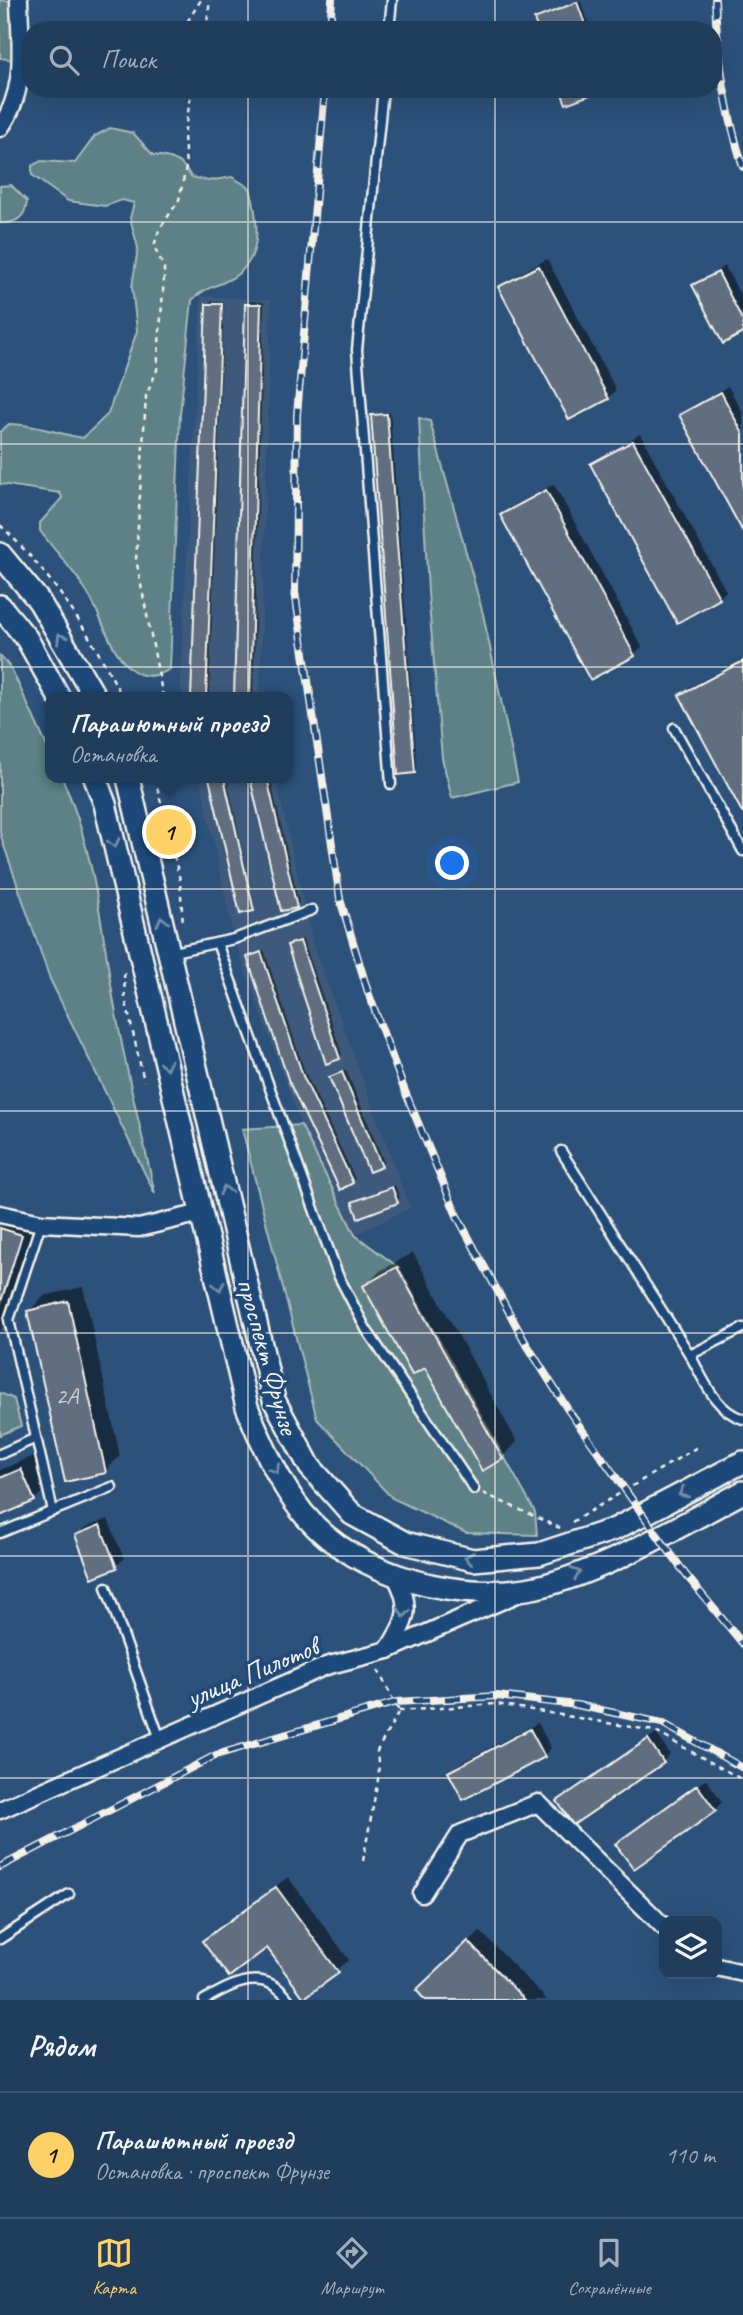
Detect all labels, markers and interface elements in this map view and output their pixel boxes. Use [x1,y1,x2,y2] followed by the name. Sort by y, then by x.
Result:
[21,21,722,98] search box
[45,41,83,79] icon: search
[101,43,156,76] text: Поиск
[57,632,70,645] one-way arrow
[45,692,293,783] popup
[70,707,268,740] text: Парашютный проезд
[70,740,156,769] text: Остановка
[146,806,192,858] pin: 1
[106,837,120,849] one-way arrow
[435,846,469,880] your location
[156,915,170,927] one-way arrow
[158,1059,172,1071] one-way arrow
[219,1184,233,1196] one-way arrow
[229,1274,308,1440] street label: проспект Фрунзе
[210,1280,225,1292] one-way arrow
[56,1381,79,1411] house number: 2А
[267,1461,280,1474] one-way arrow
[677,1485,690,1499] one-way arrow
[463,1551,474,1566] one-way arrow
[569,1567,581,1581] one-way arrow
[397,1607,412,1619] one-way arrow
[179,1627,328,1716] street label: улица Пилотов
[659,1916,722,1979] map controls
[659,1916,722,1979] button: layers
[28,2027,95,2065] text: Рядом
[95,2124,293,2157] text: Парашютный проезд
[46,2141,56,2170] text: 1
[666,2141,715,2170] text: 110 m
[95,2157,329,2186] text: Остановка · проспект Фрунзе
[92,2234,136,2300] tab: Карта
[321,2234,383,2300] tab: Маршрут
[568,2234,651,2300] tab: Сохранённые

